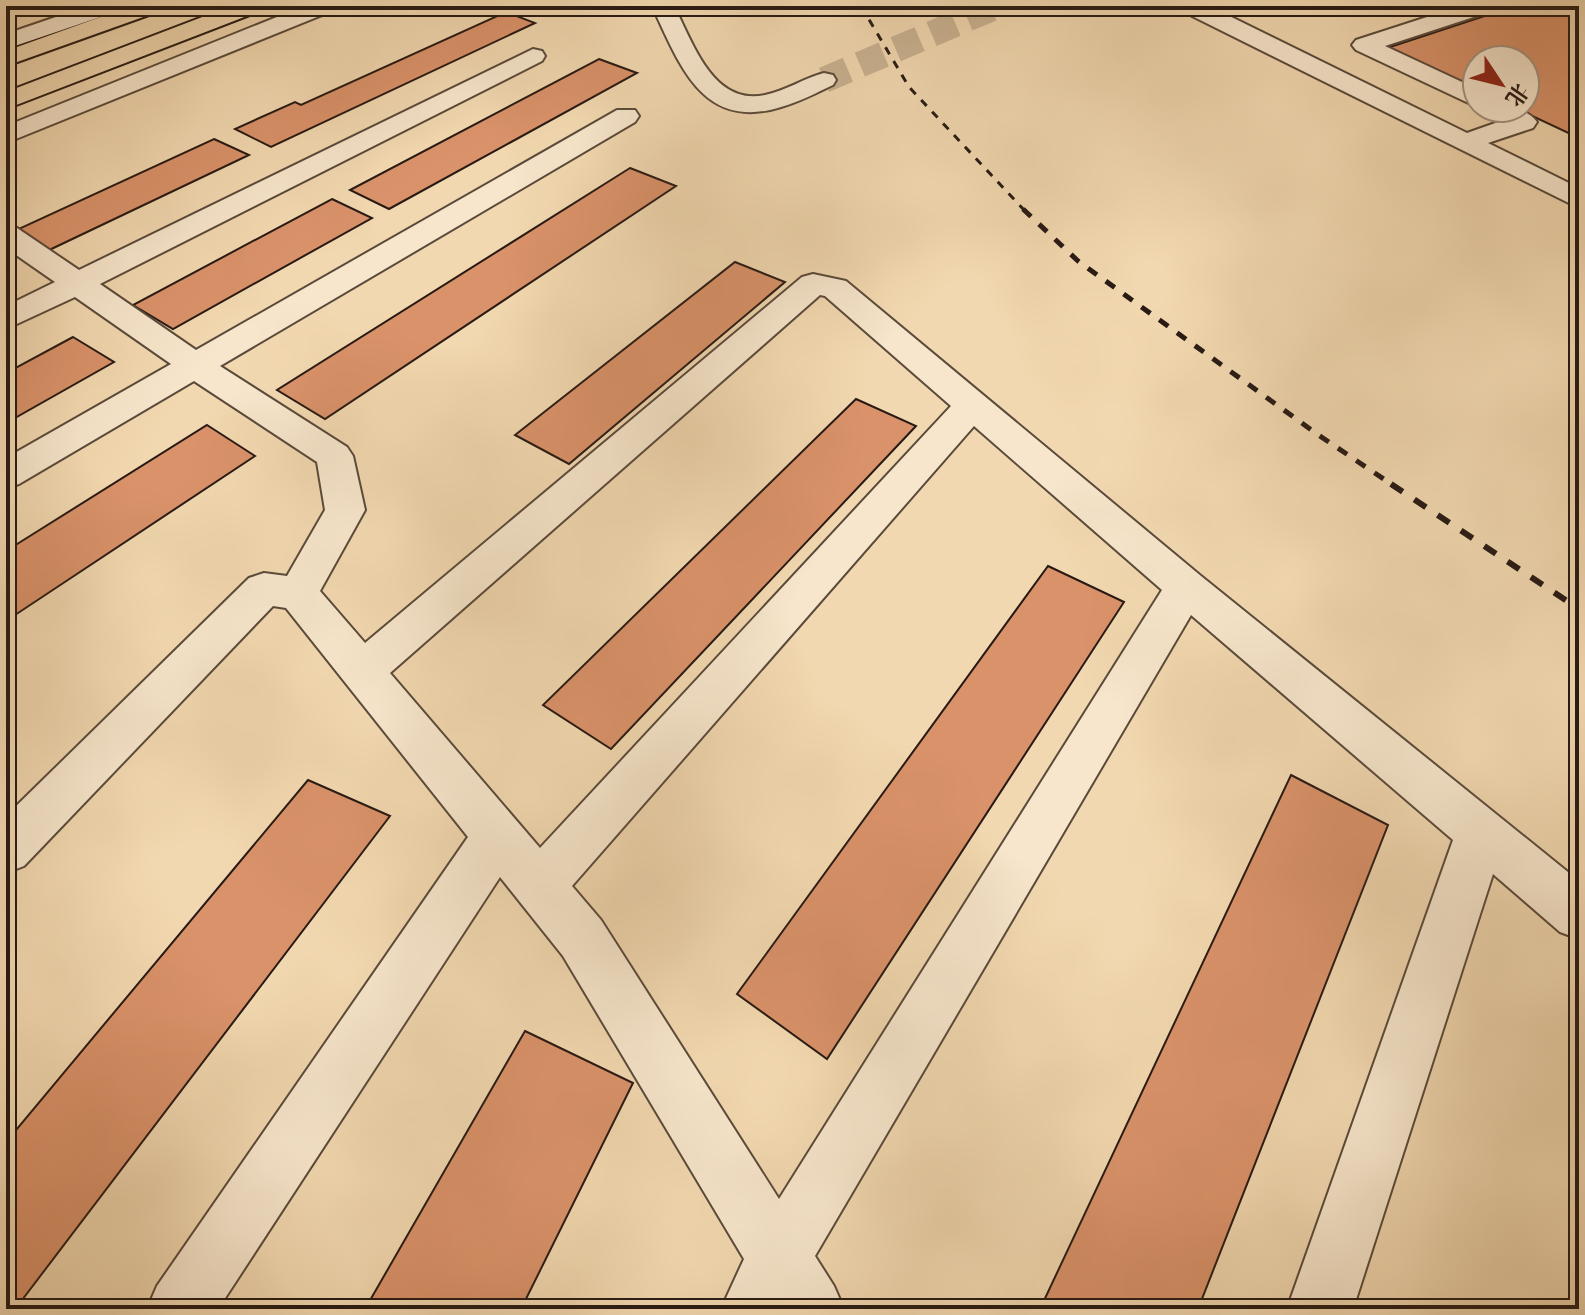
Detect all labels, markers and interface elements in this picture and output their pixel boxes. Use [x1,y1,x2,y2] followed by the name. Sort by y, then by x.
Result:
[1461,44,1541,124] north arrow
[1498,77,1535,113] text: 北

